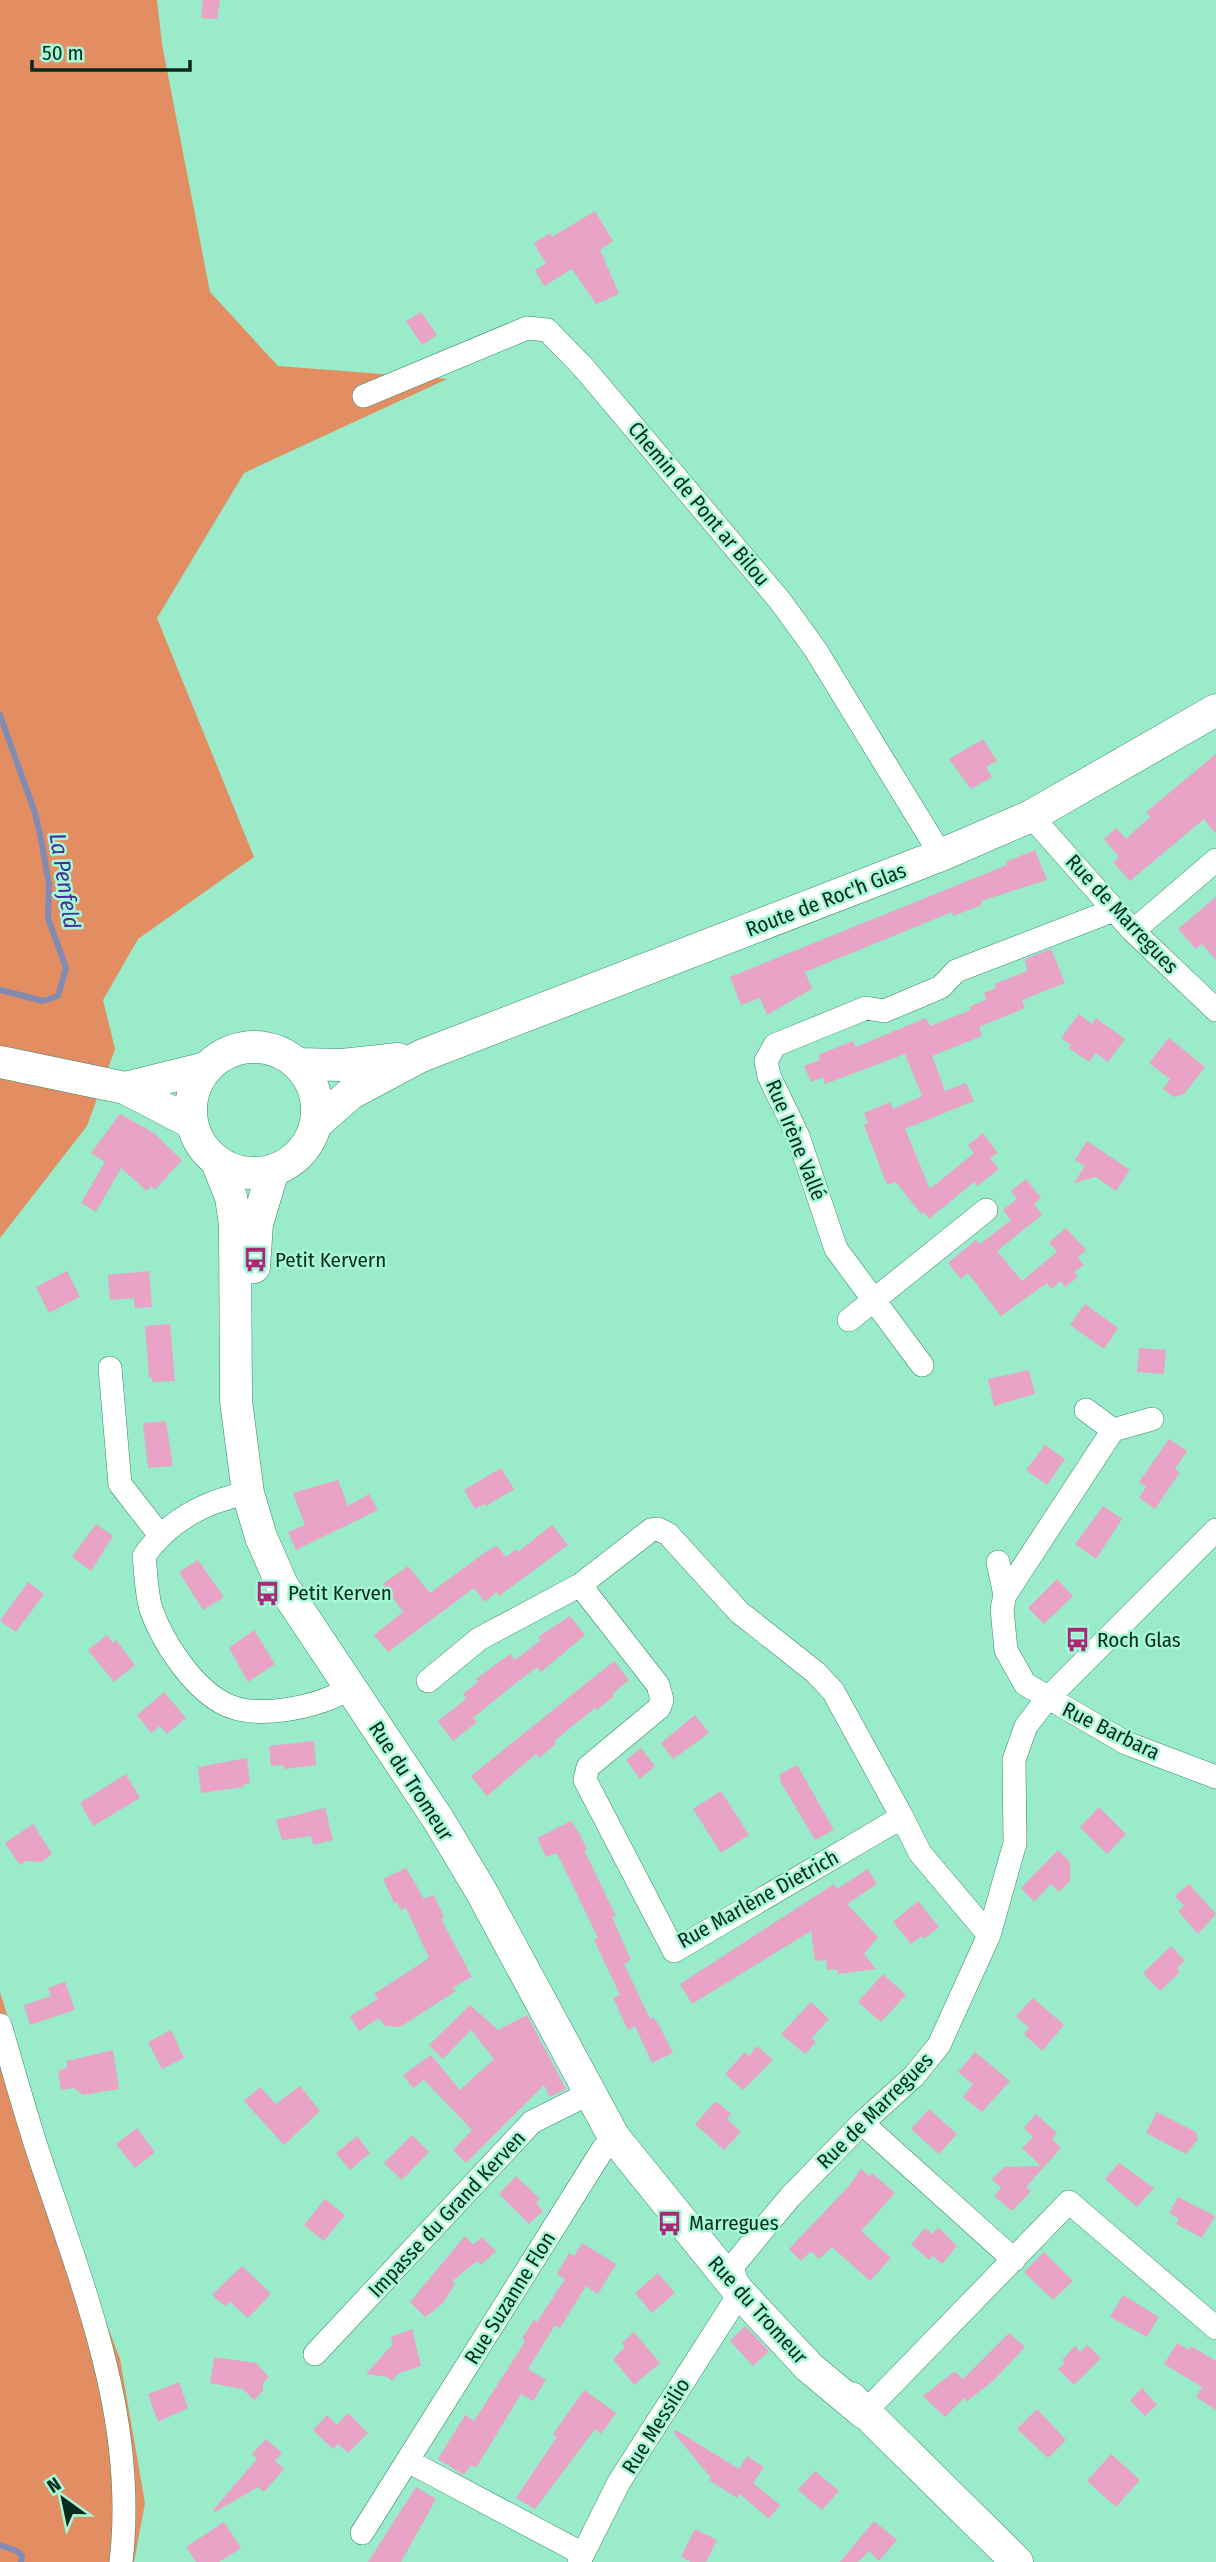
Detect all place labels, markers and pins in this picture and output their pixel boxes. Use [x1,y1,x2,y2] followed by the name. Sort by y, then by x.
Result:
[241,1246,269,1274] bus stop icon: Petit Kervern
[275,1247,386,1273] place label: Petit Kervern
[254,1579,282,1607] bus stop icon: Petit Kerven
[288,1580,392,1606] place label: Petit Kerven
[1063,1626,1091,1654] bus stop icon: Roch Glas
[1097,1627,1181,1653] place label: Roch Glas
[655,2209,683,2237] bus stop icon: Marregues
[689,2210,779,2236] place label: Marregues

